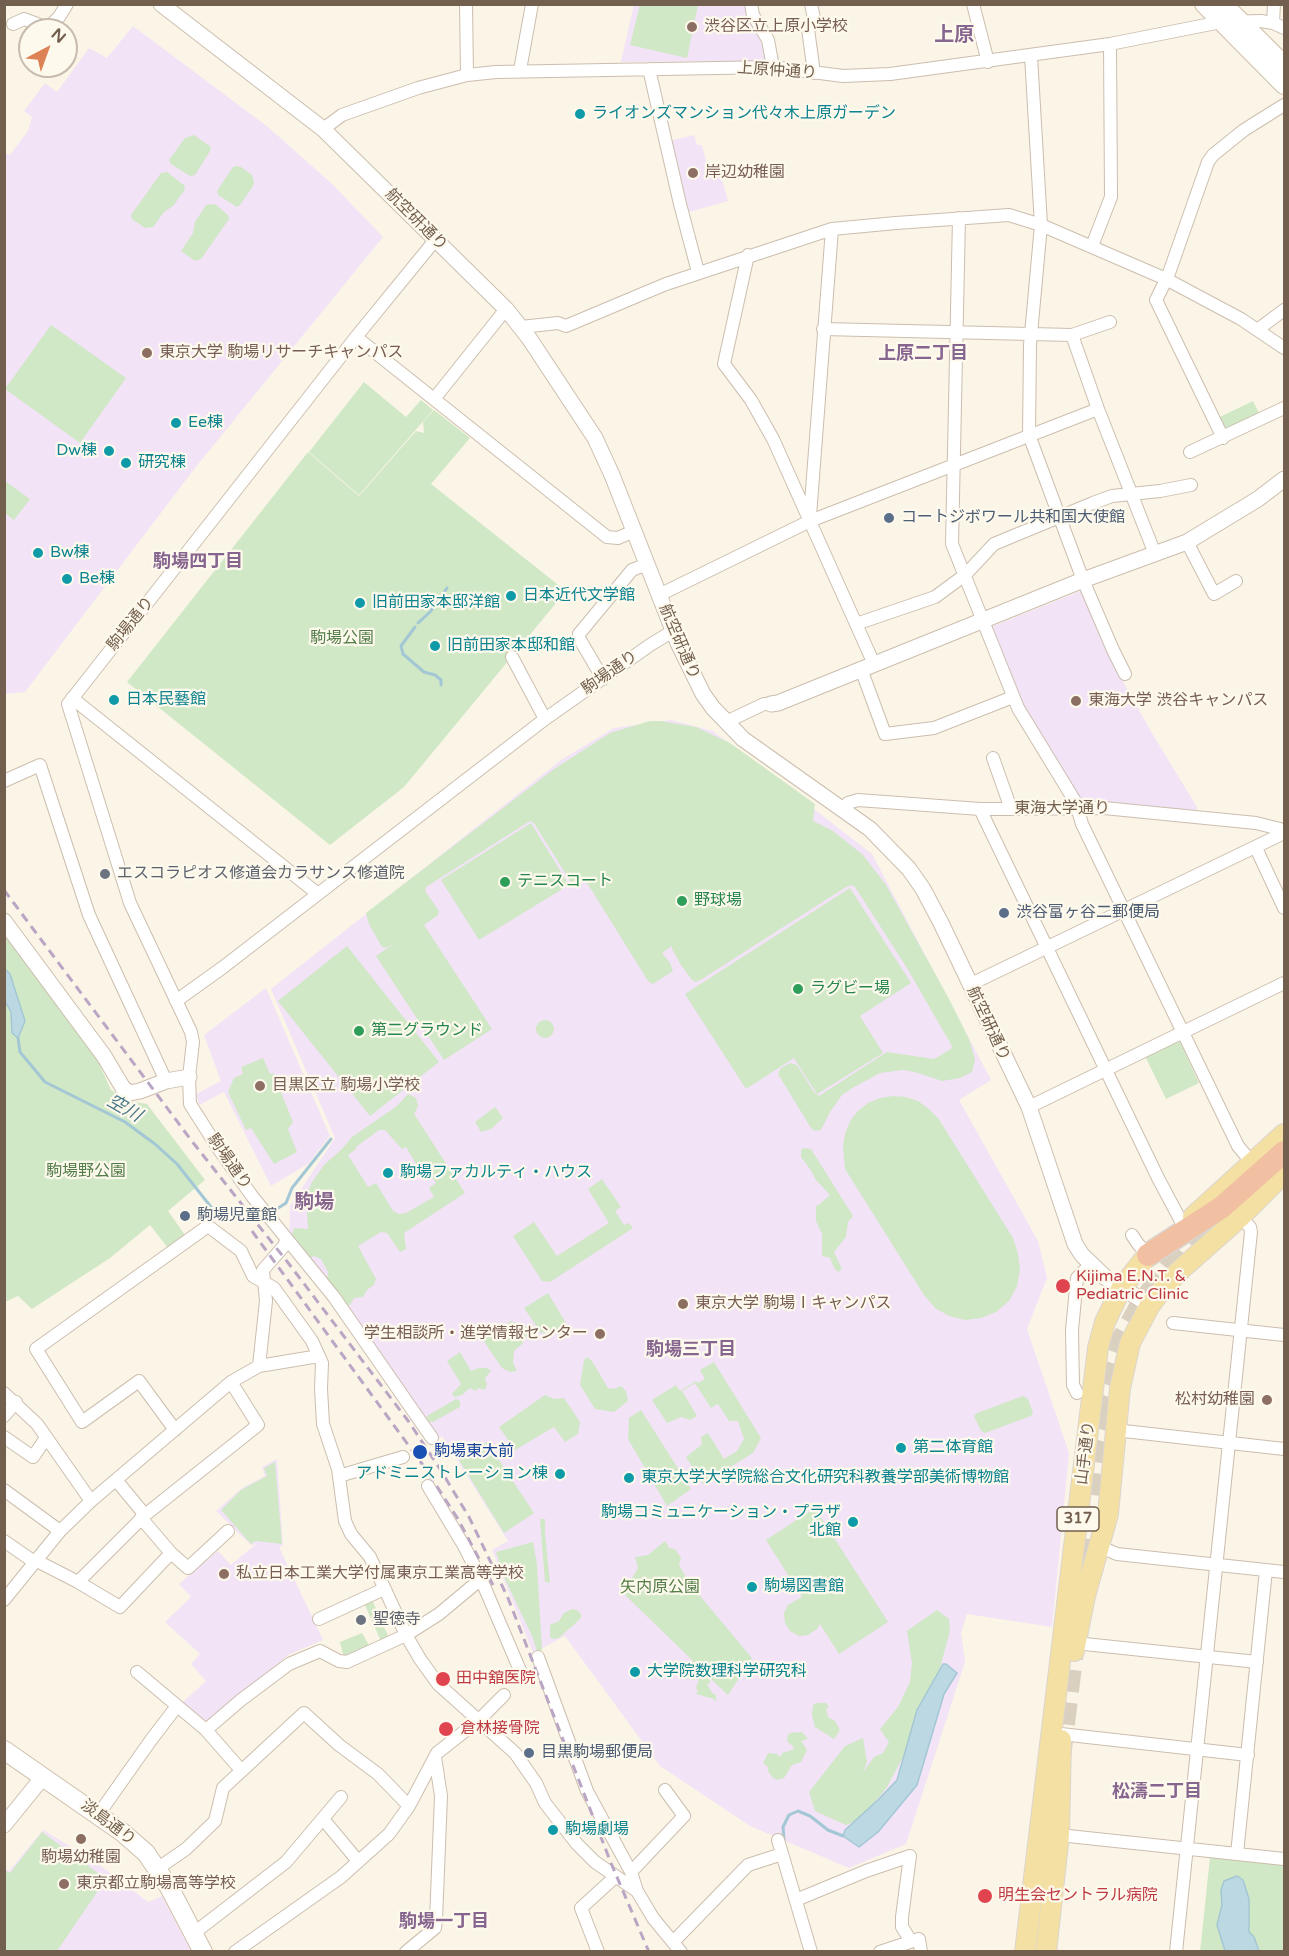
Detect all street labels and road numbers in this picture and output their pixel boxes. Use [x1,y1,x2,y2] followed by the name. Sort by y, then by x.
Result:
[736,59,818,83] street label: 上原仲通り
[381,185,451,255] street label: 航空研通り
[103,593,159,655] street label: 駒場通り
[655,601,703,683] street label: 航空研通り
[578,647,642,699] street label: 駒場通り
[1014,799,1110,819] street label: 東海大学通り
[962,984,1014,1064] street label: 航空研通り
[203,1130,255,1194] street label: 駒場通り
[1073,1420,1099,1486] street label: 山手通り
[1057,1507,1099,1531] road number: 317
[77,1796,139,1850] street label: 淡島通り

